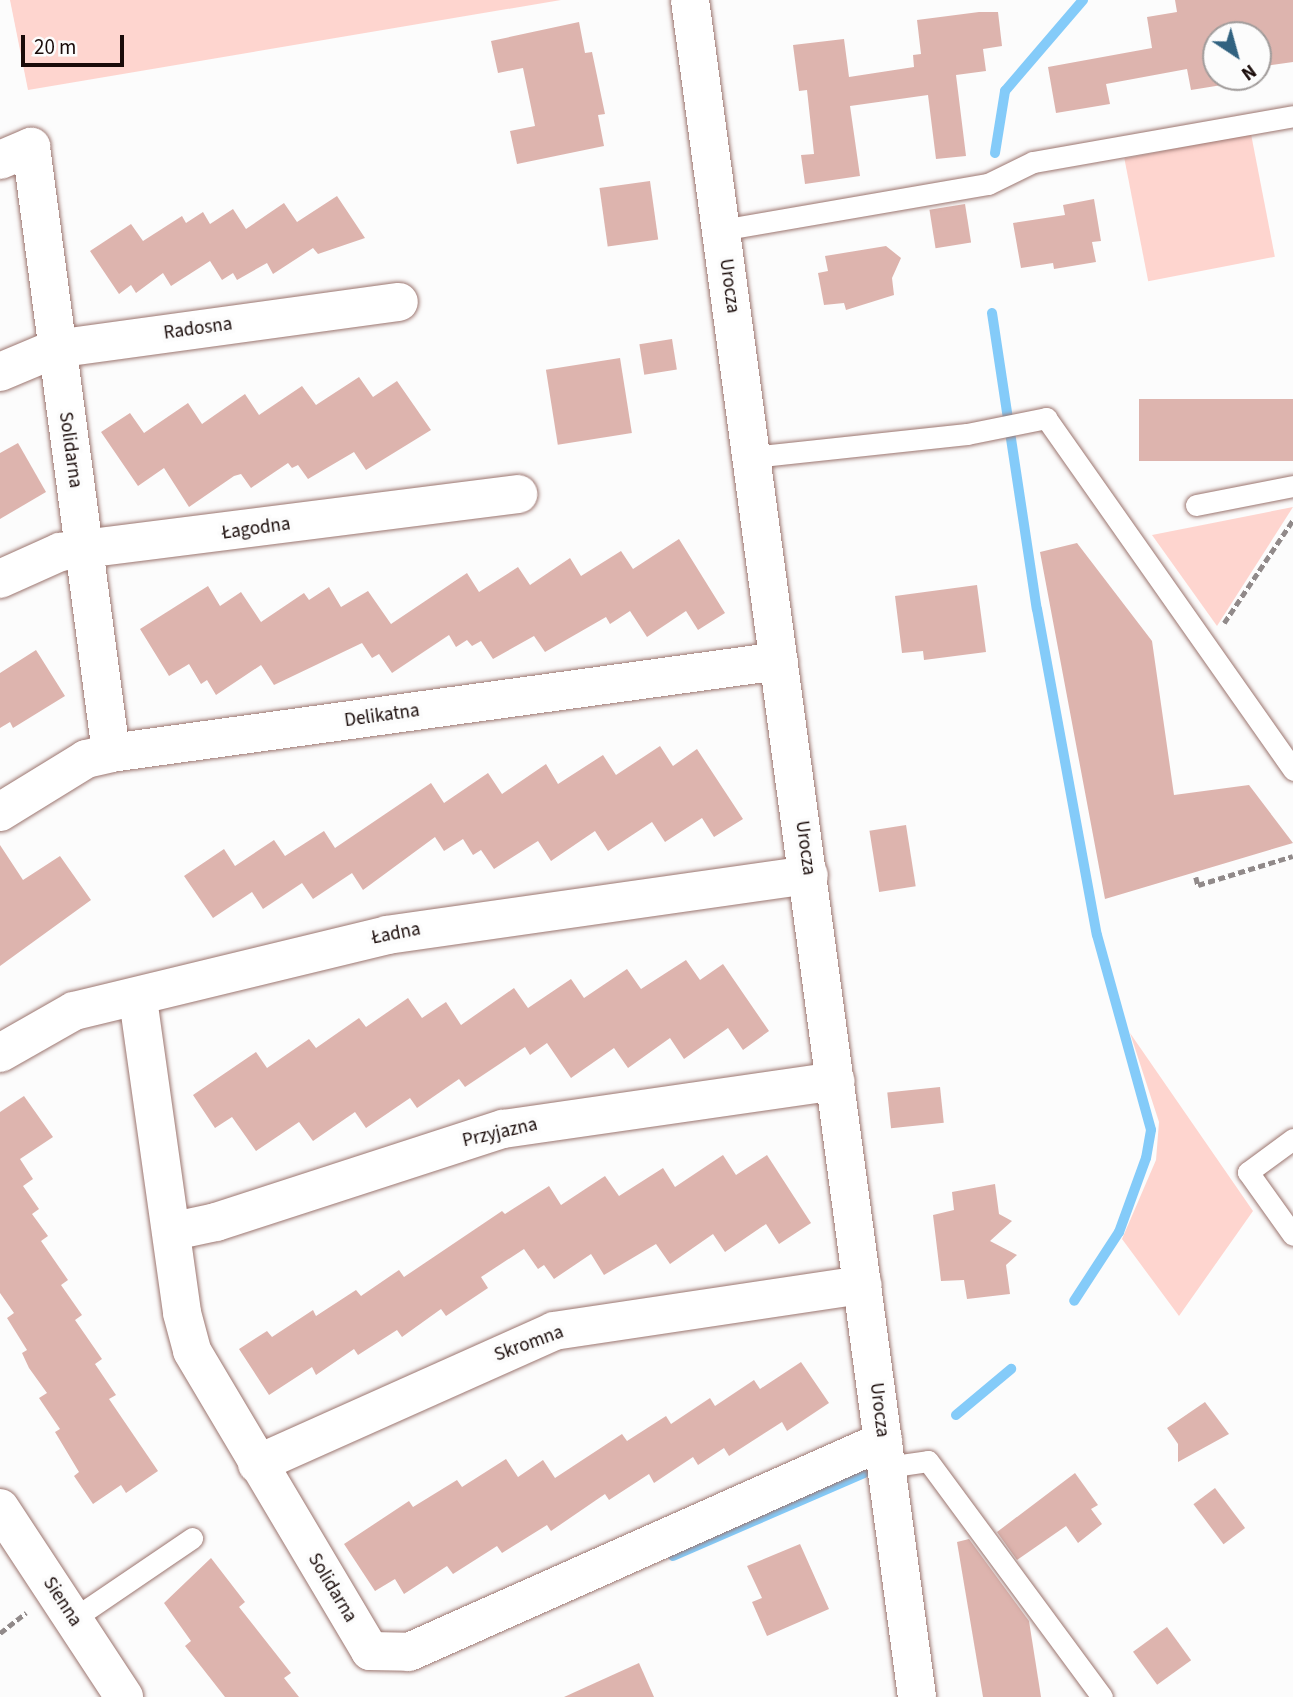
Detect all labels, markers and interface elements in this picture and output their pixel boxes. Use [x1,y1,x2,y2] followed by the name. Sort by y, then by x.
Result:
[24,21,128,65] scale bar
[1202,21,1272,91] north arrow
[34,32,76,62] text: 20 m
[1235,57,1262,86] text: N
[714,257,744,315] street label: Urocza
[162,313,234,345] street label: Radosna
[53,410,87,490] street label: Solidarna
[220,513,292,545] street label: Łagodna
[343,699,421,733] street label: Delikatna
[790,819,820,877] street label: Urocza
[369,918,423,950] street label: Ładna
[460,1113,540,1153] street label: Przyjazna
[491,1321,567,1367] street label: Skromna
[864,1381,894,1439] street label: Urocza
[302,1549,362,1627] street label: Solidarna
[38,1573,86,1631] street label: Sienna

